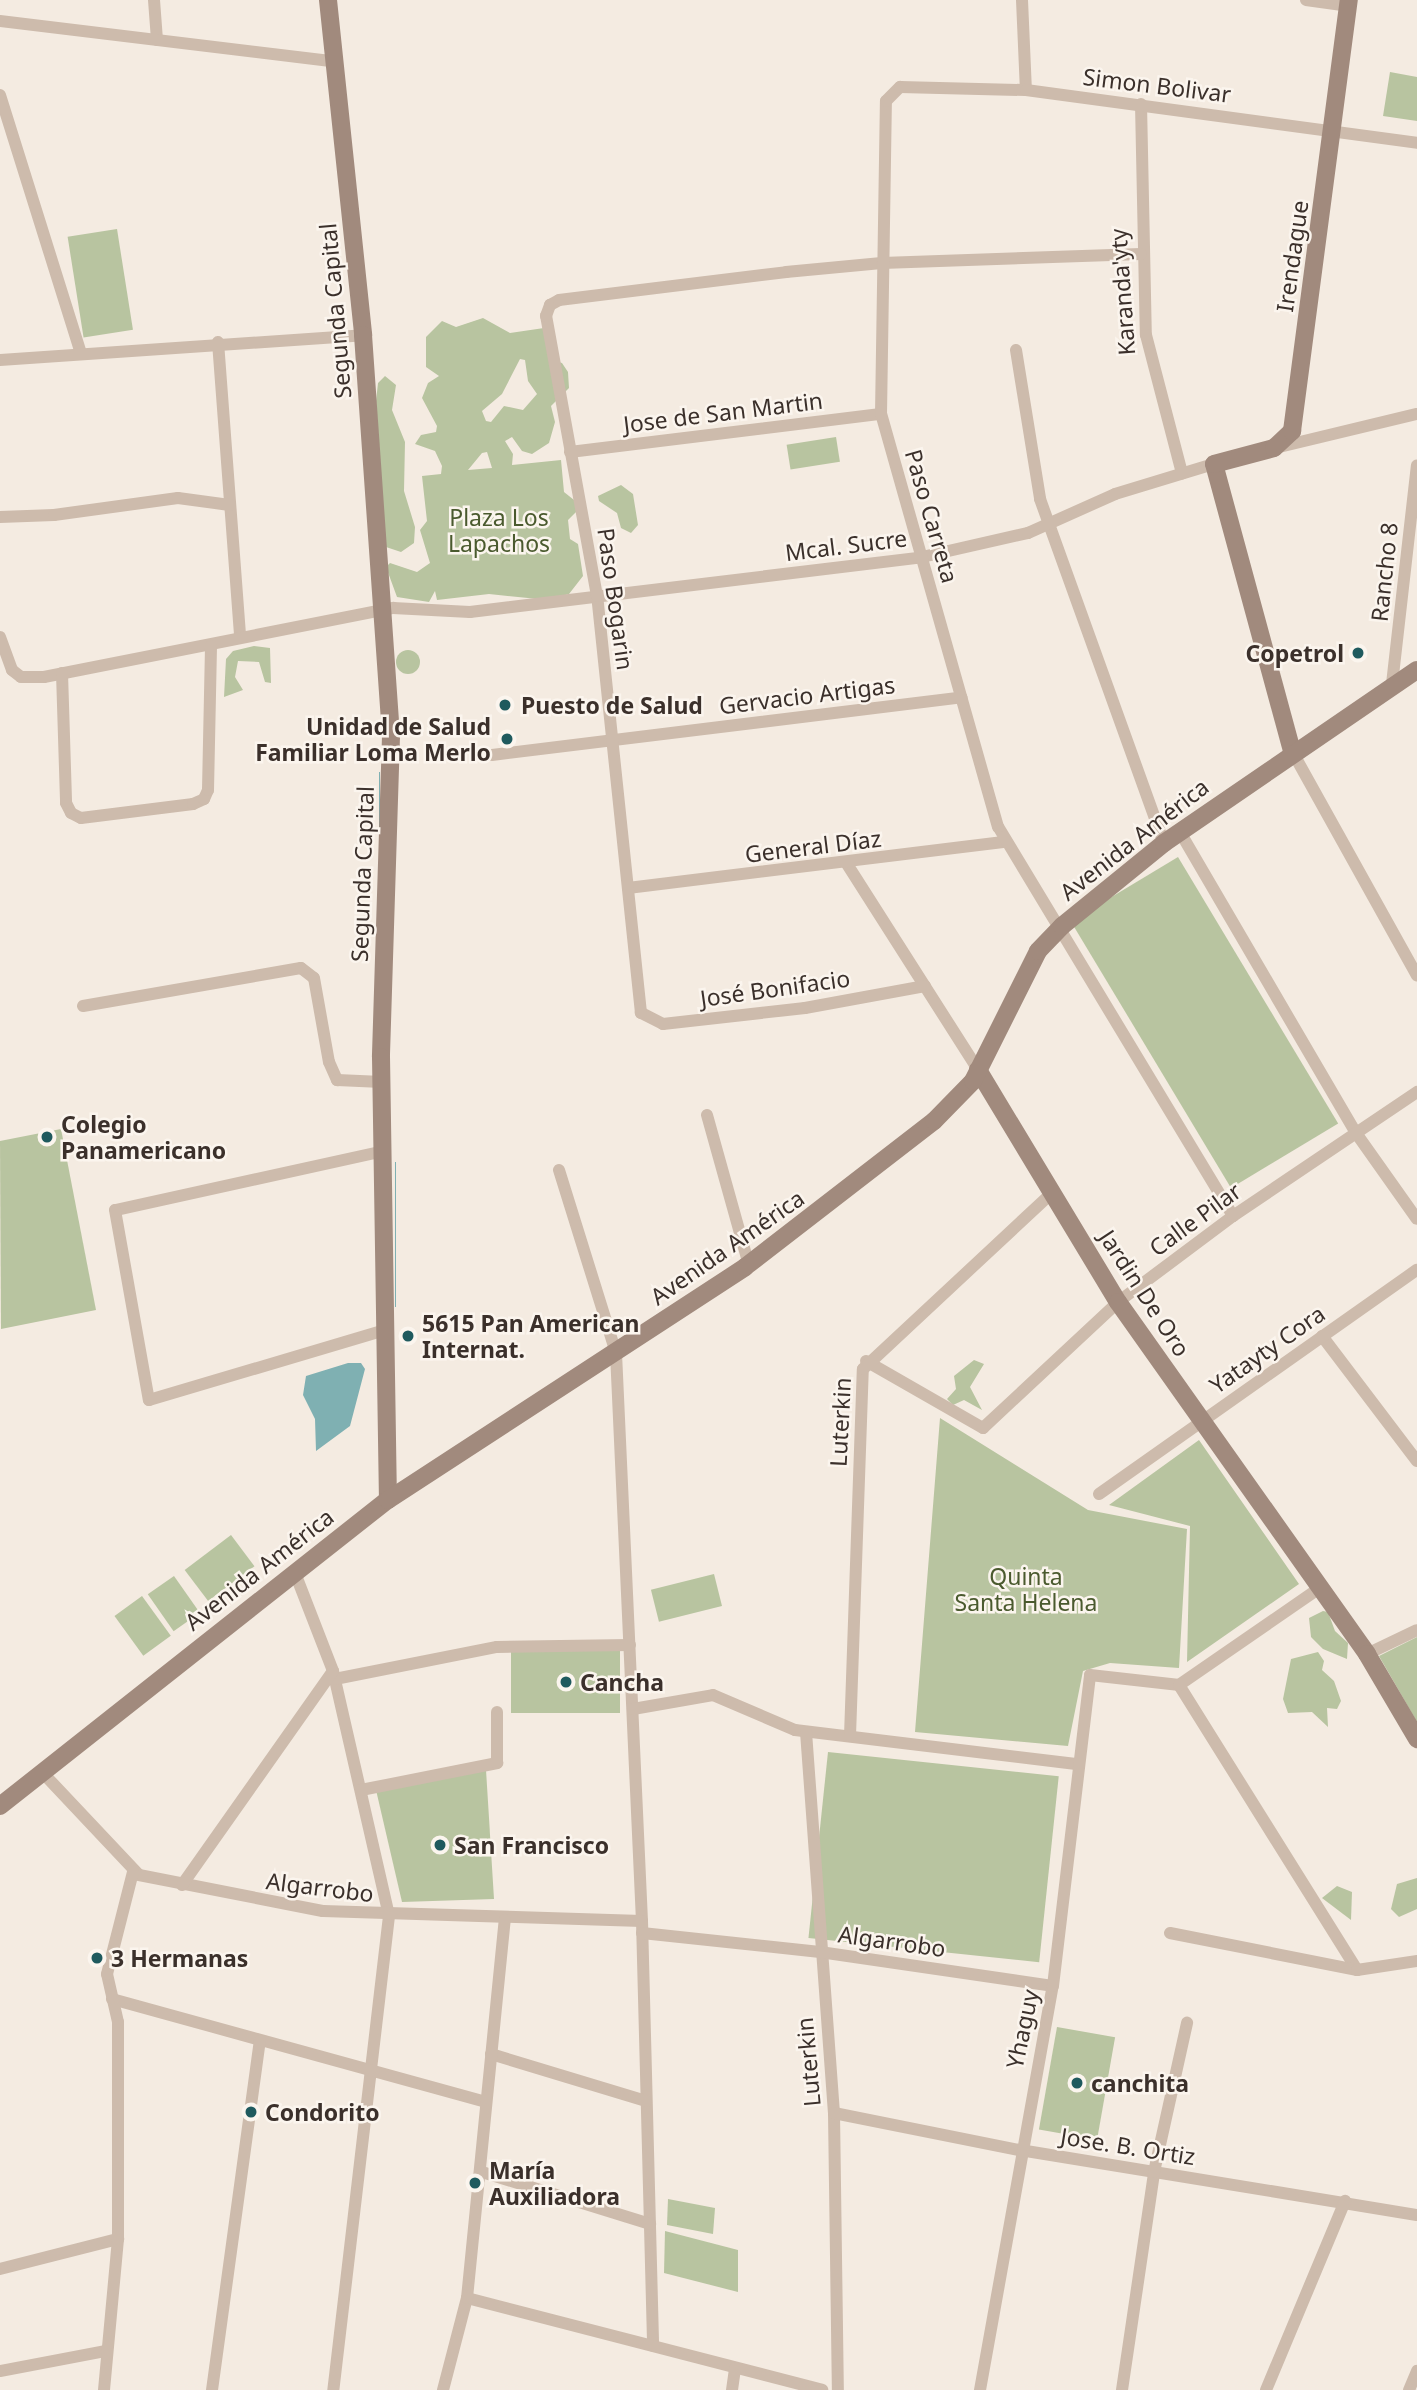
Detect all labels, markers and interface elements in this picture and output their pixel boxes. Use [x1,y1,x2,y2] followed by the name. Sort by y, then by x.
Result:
[1081,62,1233,108] street label: Simon Bolivar
[1271,198,1313,314] street label: Irendague
[314,222,356,400] street label: Segunda Capital
[1104,228,1140,356] street label: Karanda'yty
[622,386,824,438] street label: Jose de San Martin
[900,446,964,586] street label: Paso Carreta
[448,503,550,557] park label: Plaza Los Lapachos
[1365,521,1403,623] street label: Rancho 8
[783,524,909,566] street label: Mcal. Sucre
[592,526,640,672] street label: Paso Bogarin
[1246,639,1344,667] place label: Copetrol
[1350,645,1366,661] marker: Copetrol
[717,671,897,719] street label: Gervacio Artigas
[521,691,703,719] place label: Puesto de Salud
[495,695,515,715] marker: Puesto de Salud
[255,712,491,766] place label: Unidad de Salud Familiar Loma Merlo
[497,729,517,749] marker: Unidad de Salud Familiar Loma Merlo
[1054,772,1214,906] street label: Avenida América
[345,786,379,962] street label: Segunda Capital
[743,824,883,868] street label: General Díaz
[698,964,852,1012] street label: José Bonifacio
[61,1110,226,1164] place label: Colegio Panamericano
[39,1129,55,1145] marker: Colegio Panamericano
[1144,1177,1246,1261] street label: Calle Pilar
[645,1184,809,1310] street label: Avenida América
[1094,1225,1196,1361] street label: Jardin De Oro
[1204,1299,1330,1399] street label: Yatayty Cora
[422,1309,639,1363] place label: 5615 Pan American Internat.
[400,1328,416,1344] marker: 5615 Pan American Internat.
[824,1377,856,1467] street label: Luterkin
[179,1502,339,1636] street label: Avenida América
[955,1562,1097,1616] park label: Quinta Santa Helena
[580,1668,664,1696] place label: Cancha
[558,1674,574,1690] marker: Cancha
[454,1831,609,1859] place label: San Francisco
[432,1837,448,1853] marker: San Francisco
[265,1867,375,1907] street label: Algarrobo
[837,1920,947,1962] street label: Algarrobo
[111,1944,248,1972] place label: 3 Hermanas
[89,1950,105,1966] marker: 3 Hermanas
[1000,1987,1044,2071] street label: Yhaguy
[790,2016,826,2108] street label: Luterkin
[1091,2069,1189,2097] place label: canchita
[1069,2075,1085,2091] marker: canchita
[265,2098,380,2126] place label: Condorito
[243,2104,259,2120] marker: Condorito
[1059,2122,1197,2170] street label: Jose. B. Ortiz
[489,2156,620,2210] place label: María Auxiliadora
[467,2175,483,2191] marker: María Auxiliadora

